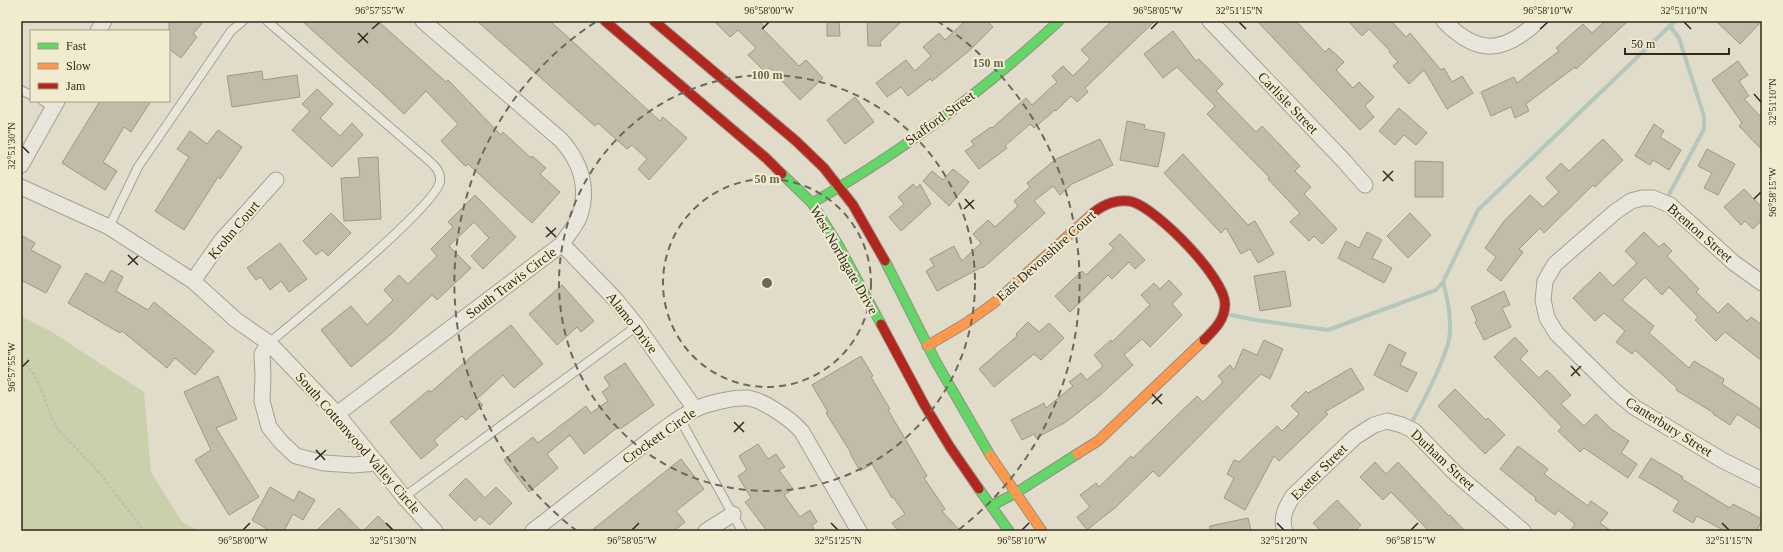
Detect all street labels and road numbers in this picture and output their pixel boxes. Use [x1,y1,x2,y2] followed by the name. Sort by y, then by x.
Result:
[1255,69,1321,137] street label: Carlisle Street
[903,88,978,148] street label: Stafford Street
[205,198,263,262] street label: Krohn Court
[1664,201,1736,265] street label: Brenton Street
[807,203,881,317] street label: West Northgate Drive
[994,208,1098,304] street label: East Devonshire Court
[463,244,559,322] street label: South Travis Circle
[603,289,661,357] street label: Alamo Drive
[293,369,423,517] street label: South Cottonwood Valley Circle
[1623,394,1715,460] street label: Canterbury Street
[620,405,698,467] street label: Crockett Circle
[1408,427,1478,494] street label: Durham Street
[1288,441,1350,503] street label: Exeter Street

